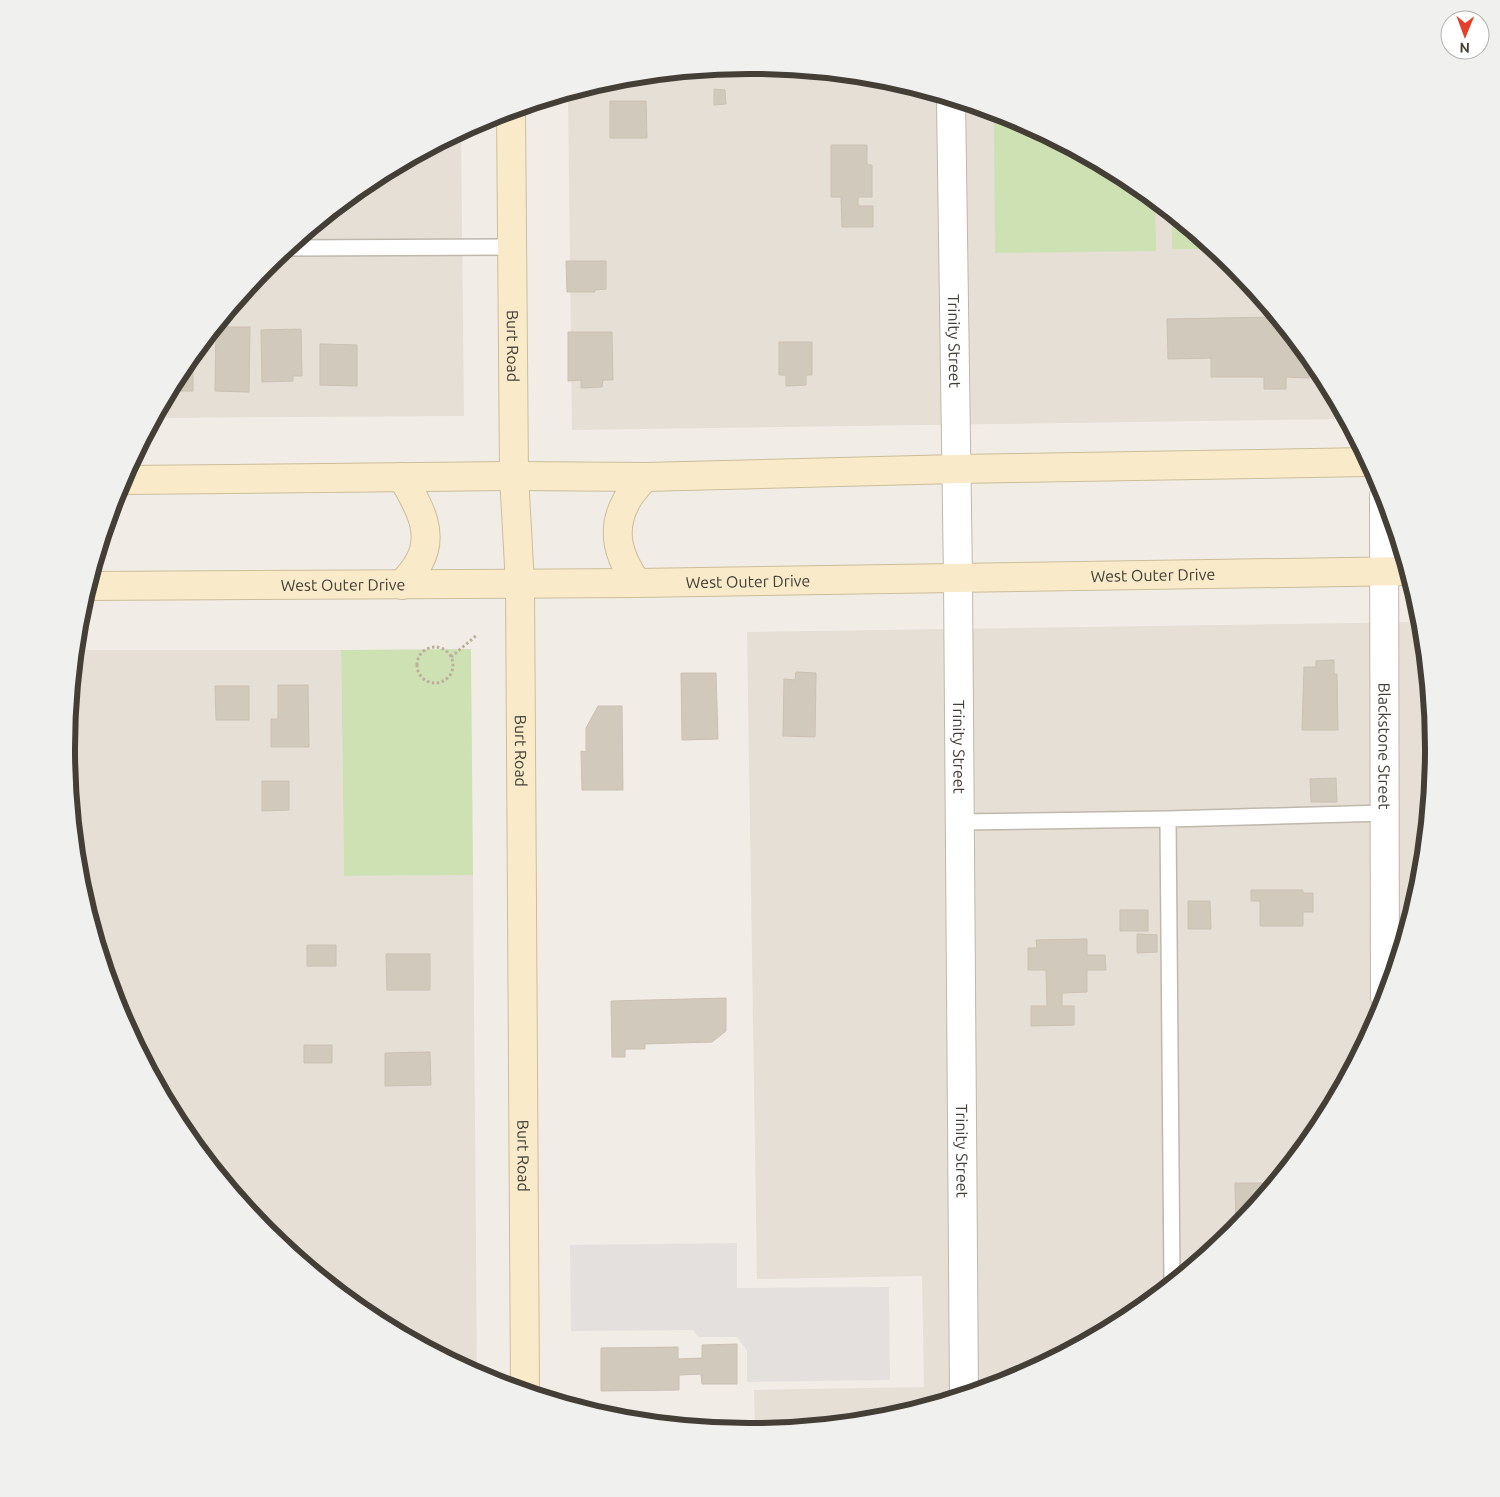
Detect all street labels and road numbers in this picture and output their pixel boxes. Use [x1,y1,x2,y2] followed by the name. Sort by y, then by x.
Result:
[945,294,964,389] street label: Trinity Street
[504,310,522,382] street label: Burt Road
[1090,565,1215,585] street label: West Outer Drive
[686,571,810,591] street label: West Outer Drive
[281,575,405,594] street label: West Outer Drive
[1375,682,1394,810] street label: Blackstone Street
[950,700,969,795] street label: Trinity Street
[512,715,530,787] street label: Burt Road
[953,1104,972,1199] street label: Trinity Street
[514,1120,533,1192] street label: Burt Road

